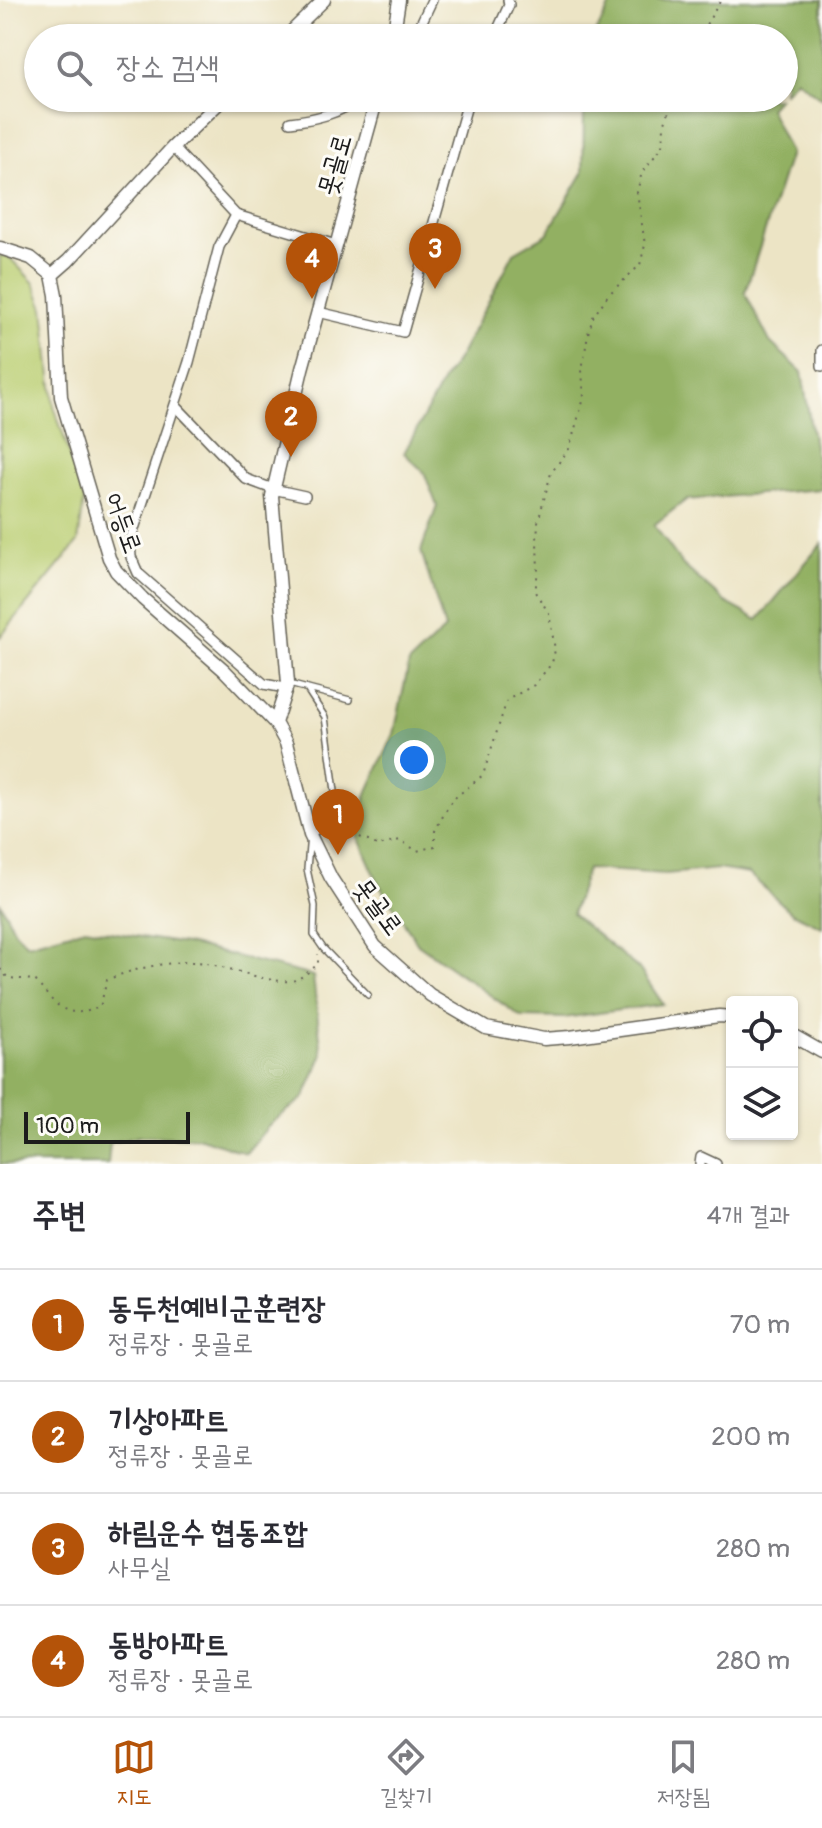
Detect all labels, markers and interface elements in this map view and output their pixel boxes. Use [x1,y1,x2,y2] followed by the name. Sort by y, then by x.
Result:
[24,24,798,112] search box
[52,46,96,90] icon: search
[116,49,219,86] text: 장소 검색
[311,130,359,200] street label: 못골로
[409,223,461,289] pin: 3
[286,233,338,299] pin: 4
[265,391,317,457] pin: 2
[97,488,149,558] street label: 어등로
[394,740,434,780] your location
[312,789,364,855] pin: 1
[347,872,409,942] street label: 못골로
[726,996,798,1140] map controls
[726,996,798,1068] button: locate
[726,1068,798,1140] button: layers
[24,1108,190,1144] scale bar
[36,1112,99,1140] text: 100 m
[32,1194,87,1237] text: 주변
[707,1200,790,1232] text: 4개 결과
[108,1290,325,1327] text: 동두천예비군훈련장
[53,1309,63,1341] text: 1
[730,1309,790,1341] text: 70 m
[108,1328,253,1360] text: 정류장 · 못골로
[108,1402,229,1439] text: 기상아파트
[51,1421,65,1453] text: 2
[711,1421,790,1453] text: 200 m
[108,1440,253,1472] text: 정류장 · 못골로
[108,1514,308,1551] text: 하림운수 협동조합
[51,1533,65,1565] text: 3
[716,1533,790,1565] text: 280 m
[108,1552,171,1584] text: 사무실
[108,1626,229,1663] text: 동방아파트
[50,1645,66,1677] text: 4
[716,1645,790,1677] text: 280 m
[108,1664,253,1696] text: 정류장 · 못골로
[112,1735,156,1811] tab: 지도
[380,1735,433,1811] tab: 길찾기
[657,1735,710,1811] tab: 저장됨

